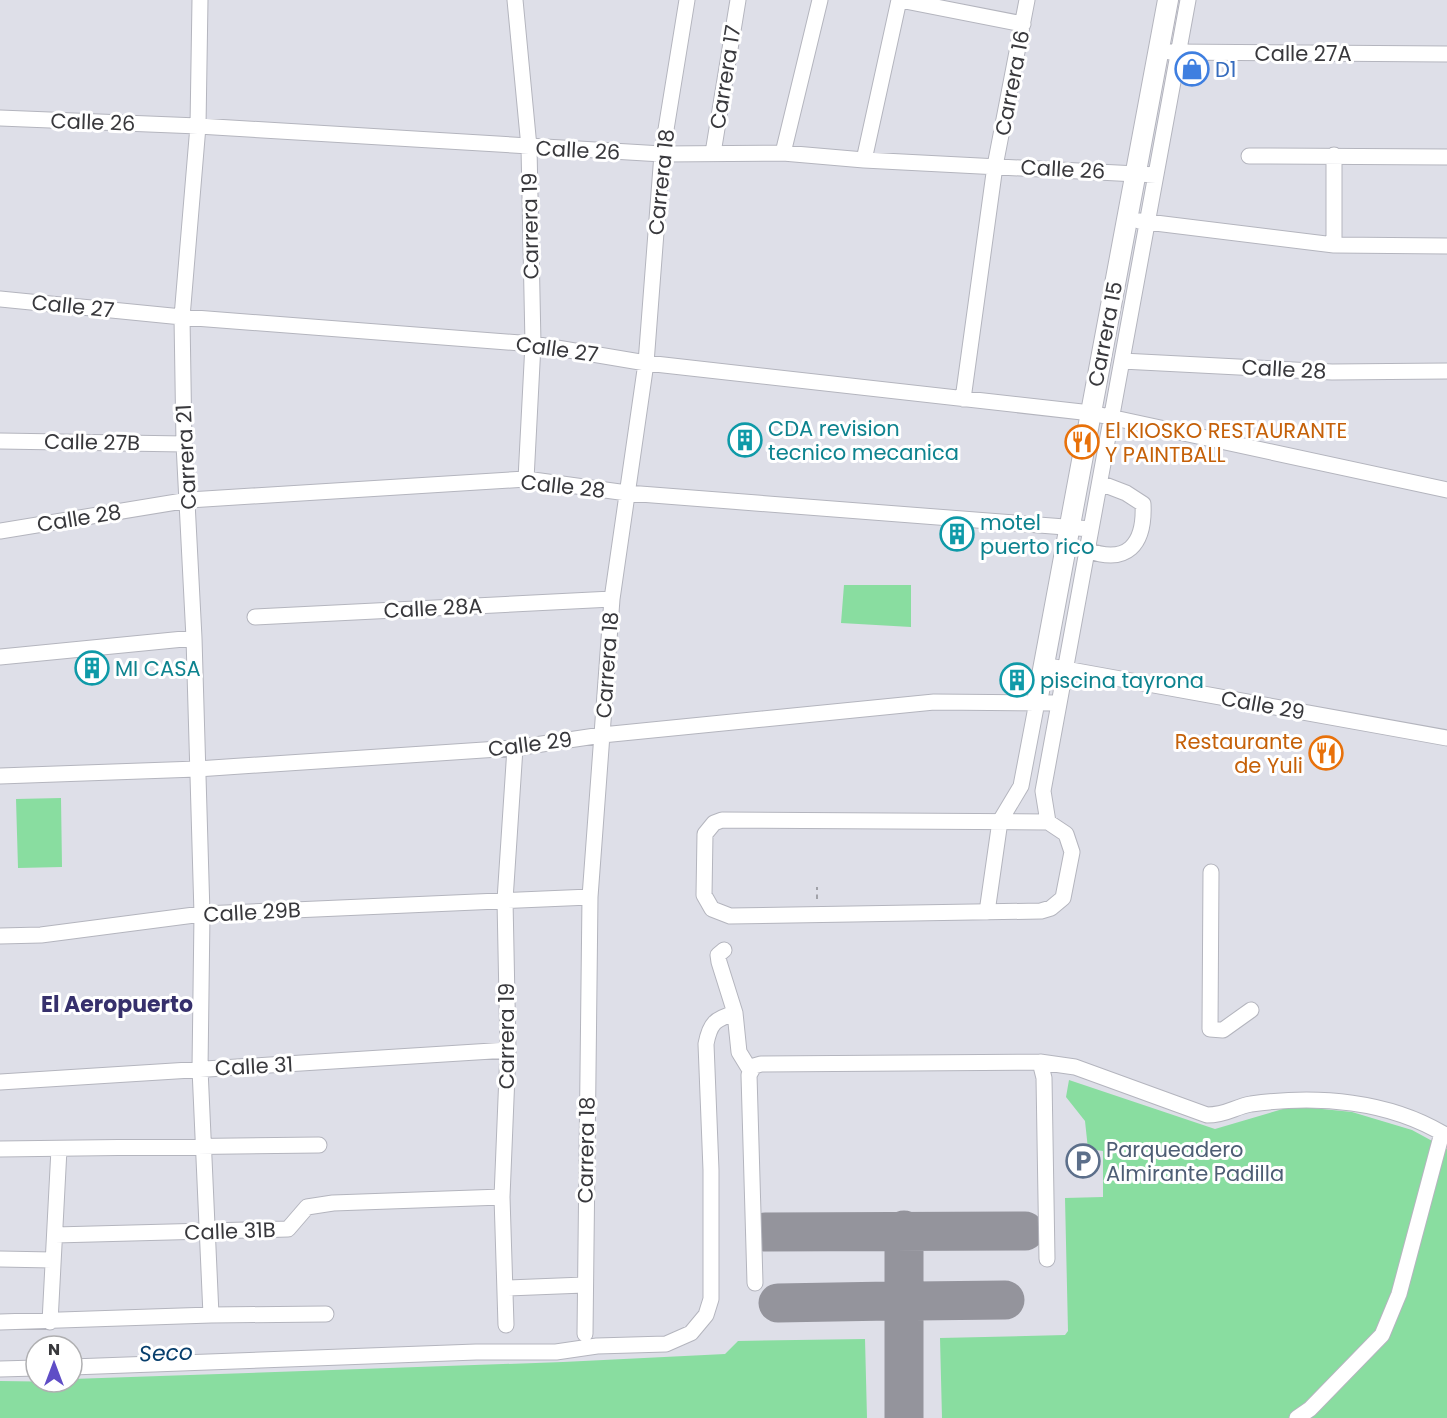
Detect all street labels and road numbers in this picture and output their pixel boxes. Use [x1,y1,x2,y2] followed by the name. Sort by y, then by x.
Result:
[702,23,748,131] street label: Carrera 17
[988,28,1036,138] street label: Carrera 16
[1254,39,1352,68] street label: Calle 27A
[50,106,136,138] street label: Calle 26
[641,127,681,237] street label: Carrera 18
[535,133,621,167] street label: Calle 26
[1020,152,1106,186] street label: Calle 26
[515,172,545,280] street label: Carrera 19
[1081,279,1129,389] street label: Carrera 15
[30,287,116,325] street label: Calle 27
[514,329,600,369] street label: Calle 27
[1241,352,1327,386] street label: Calle 28
[169,404,203,510] street label: Carrera 21
[44,427,140,457] street label: Calle 27B
[519,467,607,505] street label: Calle 28
[35,497,123,539] street label: Calle 28
[383,591,483,625] street label: Calle 28A
[589,611,625,719] street label: Carrera 18
[1219,683,1307,727] street label: Calle 29
[486,724,574,764] street label: Calle 29
[203,895,301,929] street label: Calle 29B
[492,983,521,1089] street label: Carrera 19
[214,1049,294,1083] street label: Calle 31
[571,1096,601,1204] street label: Carrera 18
[184,1215,276,1247] street label: Calle 31B

